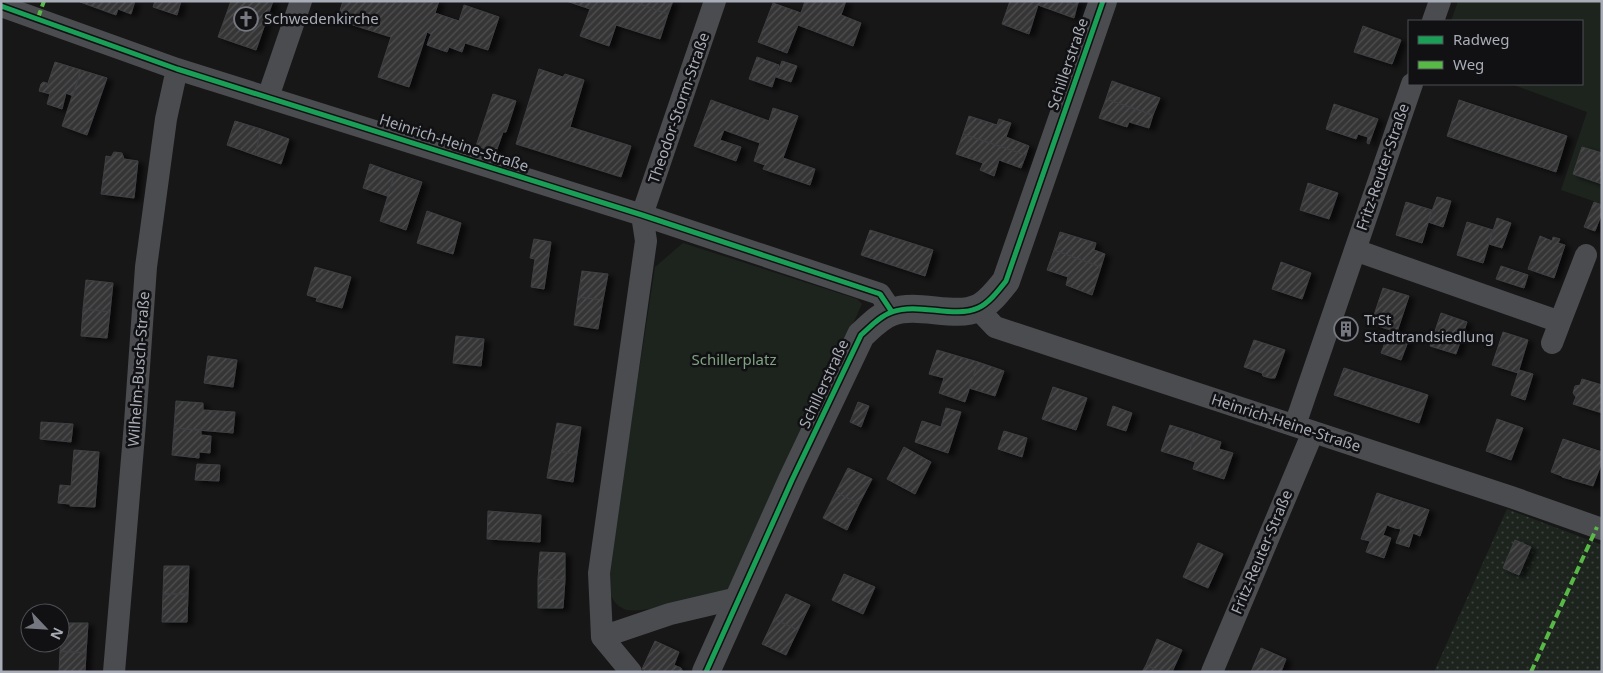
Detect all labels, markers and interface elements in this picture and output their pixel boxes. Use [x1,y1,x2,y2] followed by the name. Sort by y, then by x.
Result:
[233,6,259,32] church icon: Schwedenkirche
[264,8,379,28] place label: Schwedenkirche
[1042,15,1092,112] street label: Schillerstraße
[1408,20,1583,85] legend
[1453,29,1509,49] text: Radweg
[643,30,713,186] street label: Theodor-Storm-Straße
[1453,54,1484,74] text: Weg
[1351,101,1413,233] street label: Fritz-Reuter-Straße
[377,108,532,176] street label: Heinrich-Heine-Straße
[123,291,153,447] street label: Wilhelm-Busch-Straße
[1364,309,1494,346] place label: TrSt Stadtrandsiedlung
[1333,316,1359,342] building icon: TrSt Stadtrandsiedlung
[794,336,852,431] street label: Schillerstraße
[692,349,776,369] park label: Schillerplatz
[1209,388,1364,456] street label: Heinrich-Heine-Straße
[1226,486,1296,617] street label: Fritz-Reuter-Straße
[20,603,70,653] north arrow
[46,625,68,643] text: N

